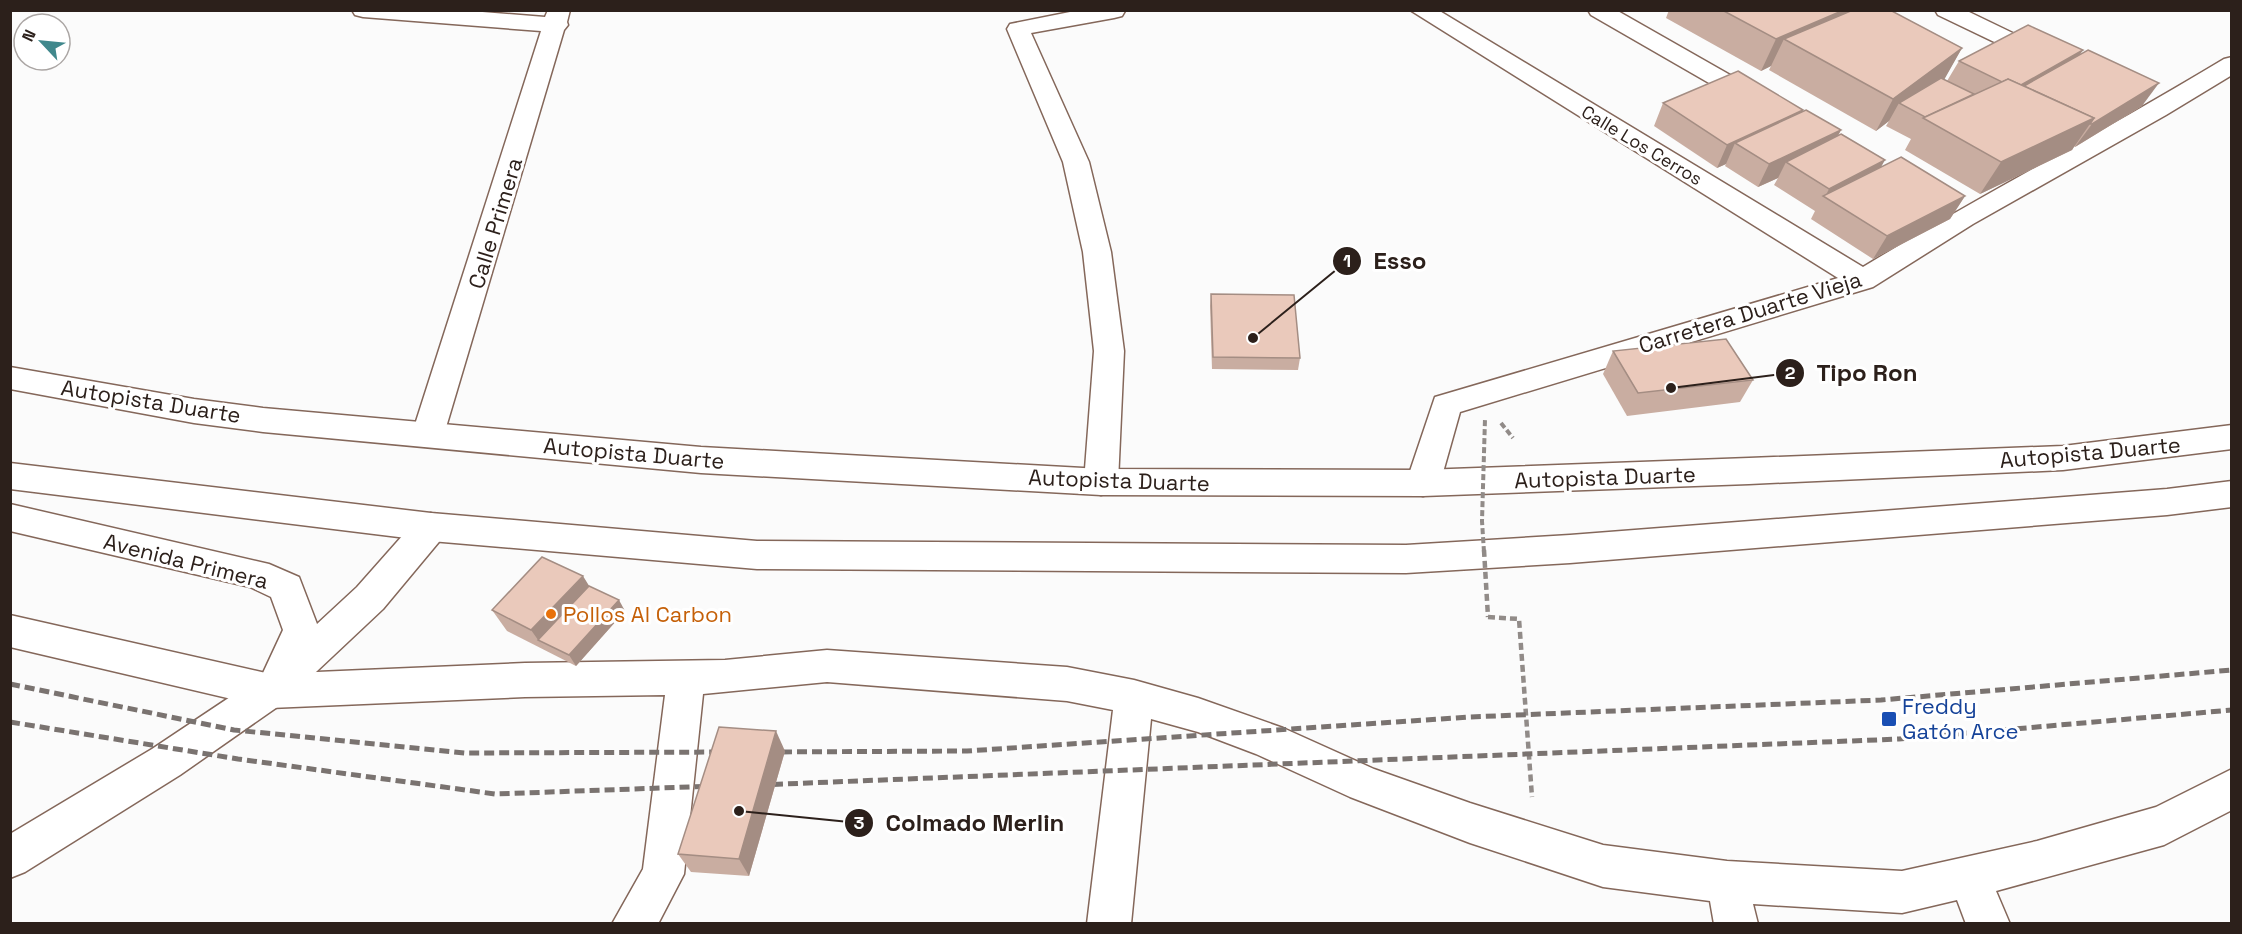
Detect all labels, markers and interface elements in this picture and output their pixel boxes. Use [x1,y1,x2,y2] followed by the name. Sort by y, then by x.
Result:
[12,12,72,72] north arrow
[17,26,41,45] text: N
[1577,100,1707,190] street label: Calle Los Cerros
[462,154,528,292] street label: Calle Primera
[1332,240,1439,282] callout: Esso
[1373,245,1427,276] text: Esso
[1343,249,1351,272] text: 1
[1635,265,1865,359] street label: Carretera Duarte Vieja
[1775,352,1930,394] callout: Tipo Ron
[1817,357,1917,388] text: Tipo Ron
[1785,361,1796,384] text: 2
[59,373,243,429] street label: Autopista Duarte
[1998,430,2182,474] street label: Autopista Duarte
[542,431,726,475] street label: Autopista Duarte
[1514,460,1696,494] street label: Autopista Duarte
[1028,463,1210,497] street label: Autopista Duarte
[101,527,272,595] street label: Avenida Primera
[563,600,732,628] place label: Pollos Al Carbon
[544,607,558,621] marker: Pollos Al Carbon
[1902,692,2019,745] place label: Freddy Gatón Arce
[1880,710,1898,728] marker: Freddy Gatón Arce
[844,802,1077,844] callout: Colmado Merlin
[886,807,1064,838] text: Colmado Merlin
[854,811,865,834] text: 3

